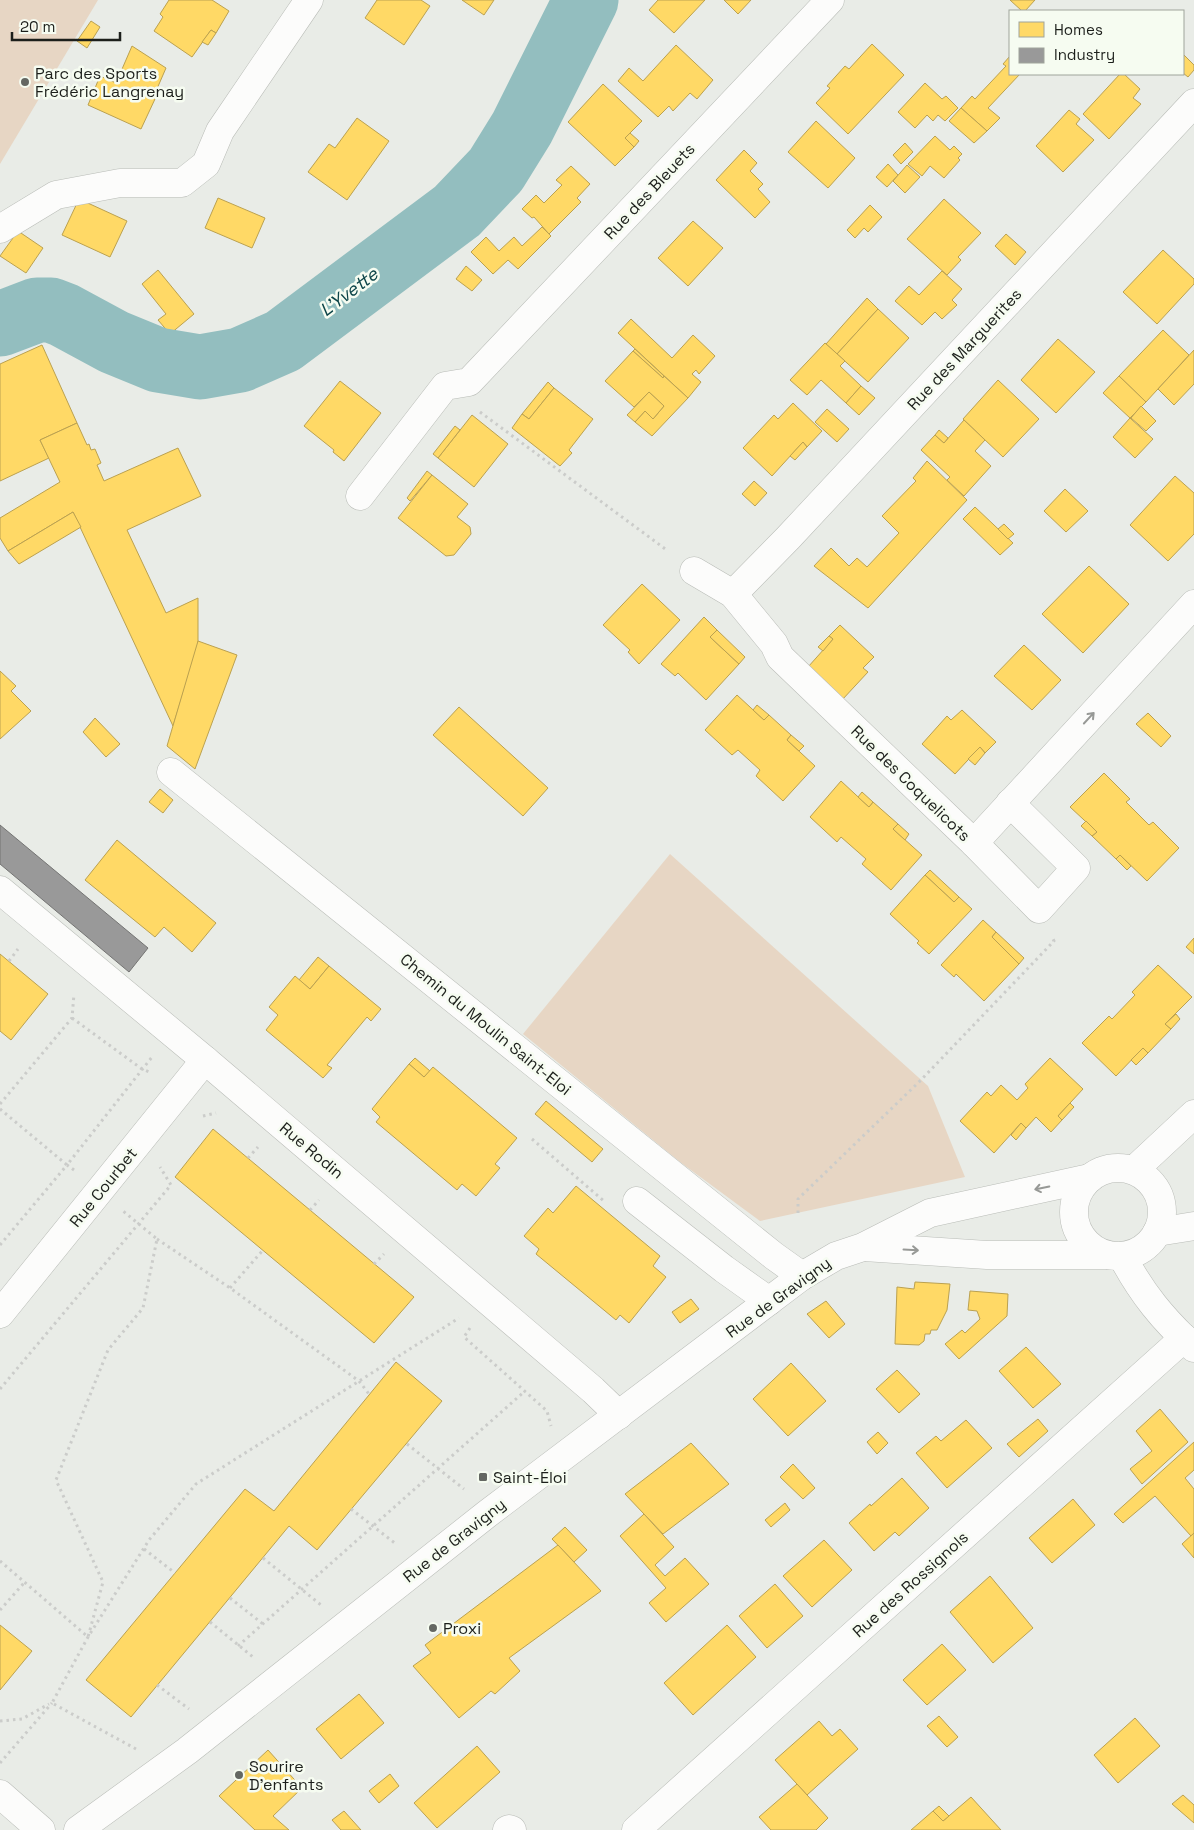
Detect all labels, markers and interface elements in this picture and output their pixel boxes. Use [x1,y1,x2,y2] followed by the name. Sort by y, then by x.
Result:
[12,10,120,42] scale bar
[1009,10,1184,75] legend
[20,17,55,36] text: 20 m
[1054,20,1103,39] text: Homes
[1054,45,1115,64] text: Industry
[35,63,184,102] place label: Parc des Sports Frédéric Langrenay
[19,76,31,88] marker: Parc des Sports Frédéric Langrenay
[599,139,700,244] street label: Rue des Bleuets
[315,261,383,321] water label: L'Yvette
[902,284,1026,415] street label: Rue des Marguerites
[1083,712,1095,724] one-way arrow
[846,721,975,846] street label: Rue des Coquelicots
[396,949,576,1100] street label: Chemin du Moulin Saint-Eloi
[275,1117,348,1183] street label: Rue Rodin
[65,1143,142,1231] street label: Rue Courbet
[1035,1184,1051,1193] one-way arrow
[903,1246,919,1255] one-way arrow
[722,1252,835,1343] street label: Rue de Gravigny
[493,1467,567,1488] place label: Saint-Éloi
[477,1471,489,1483] marker: Saint-Éloi
[399,1494,510,1587] street label: Rue de Gravigny
[848,1527,973,1642] street label: Rue des Rossignols
[443,1618,481,1639] place label: Proxi
[427,1622,439,1634] marker: Proxi
[249,1756,324,1795] place label: Sourire D'enfants
[233,1769,245,1781] marker: Sourire D'enfants

